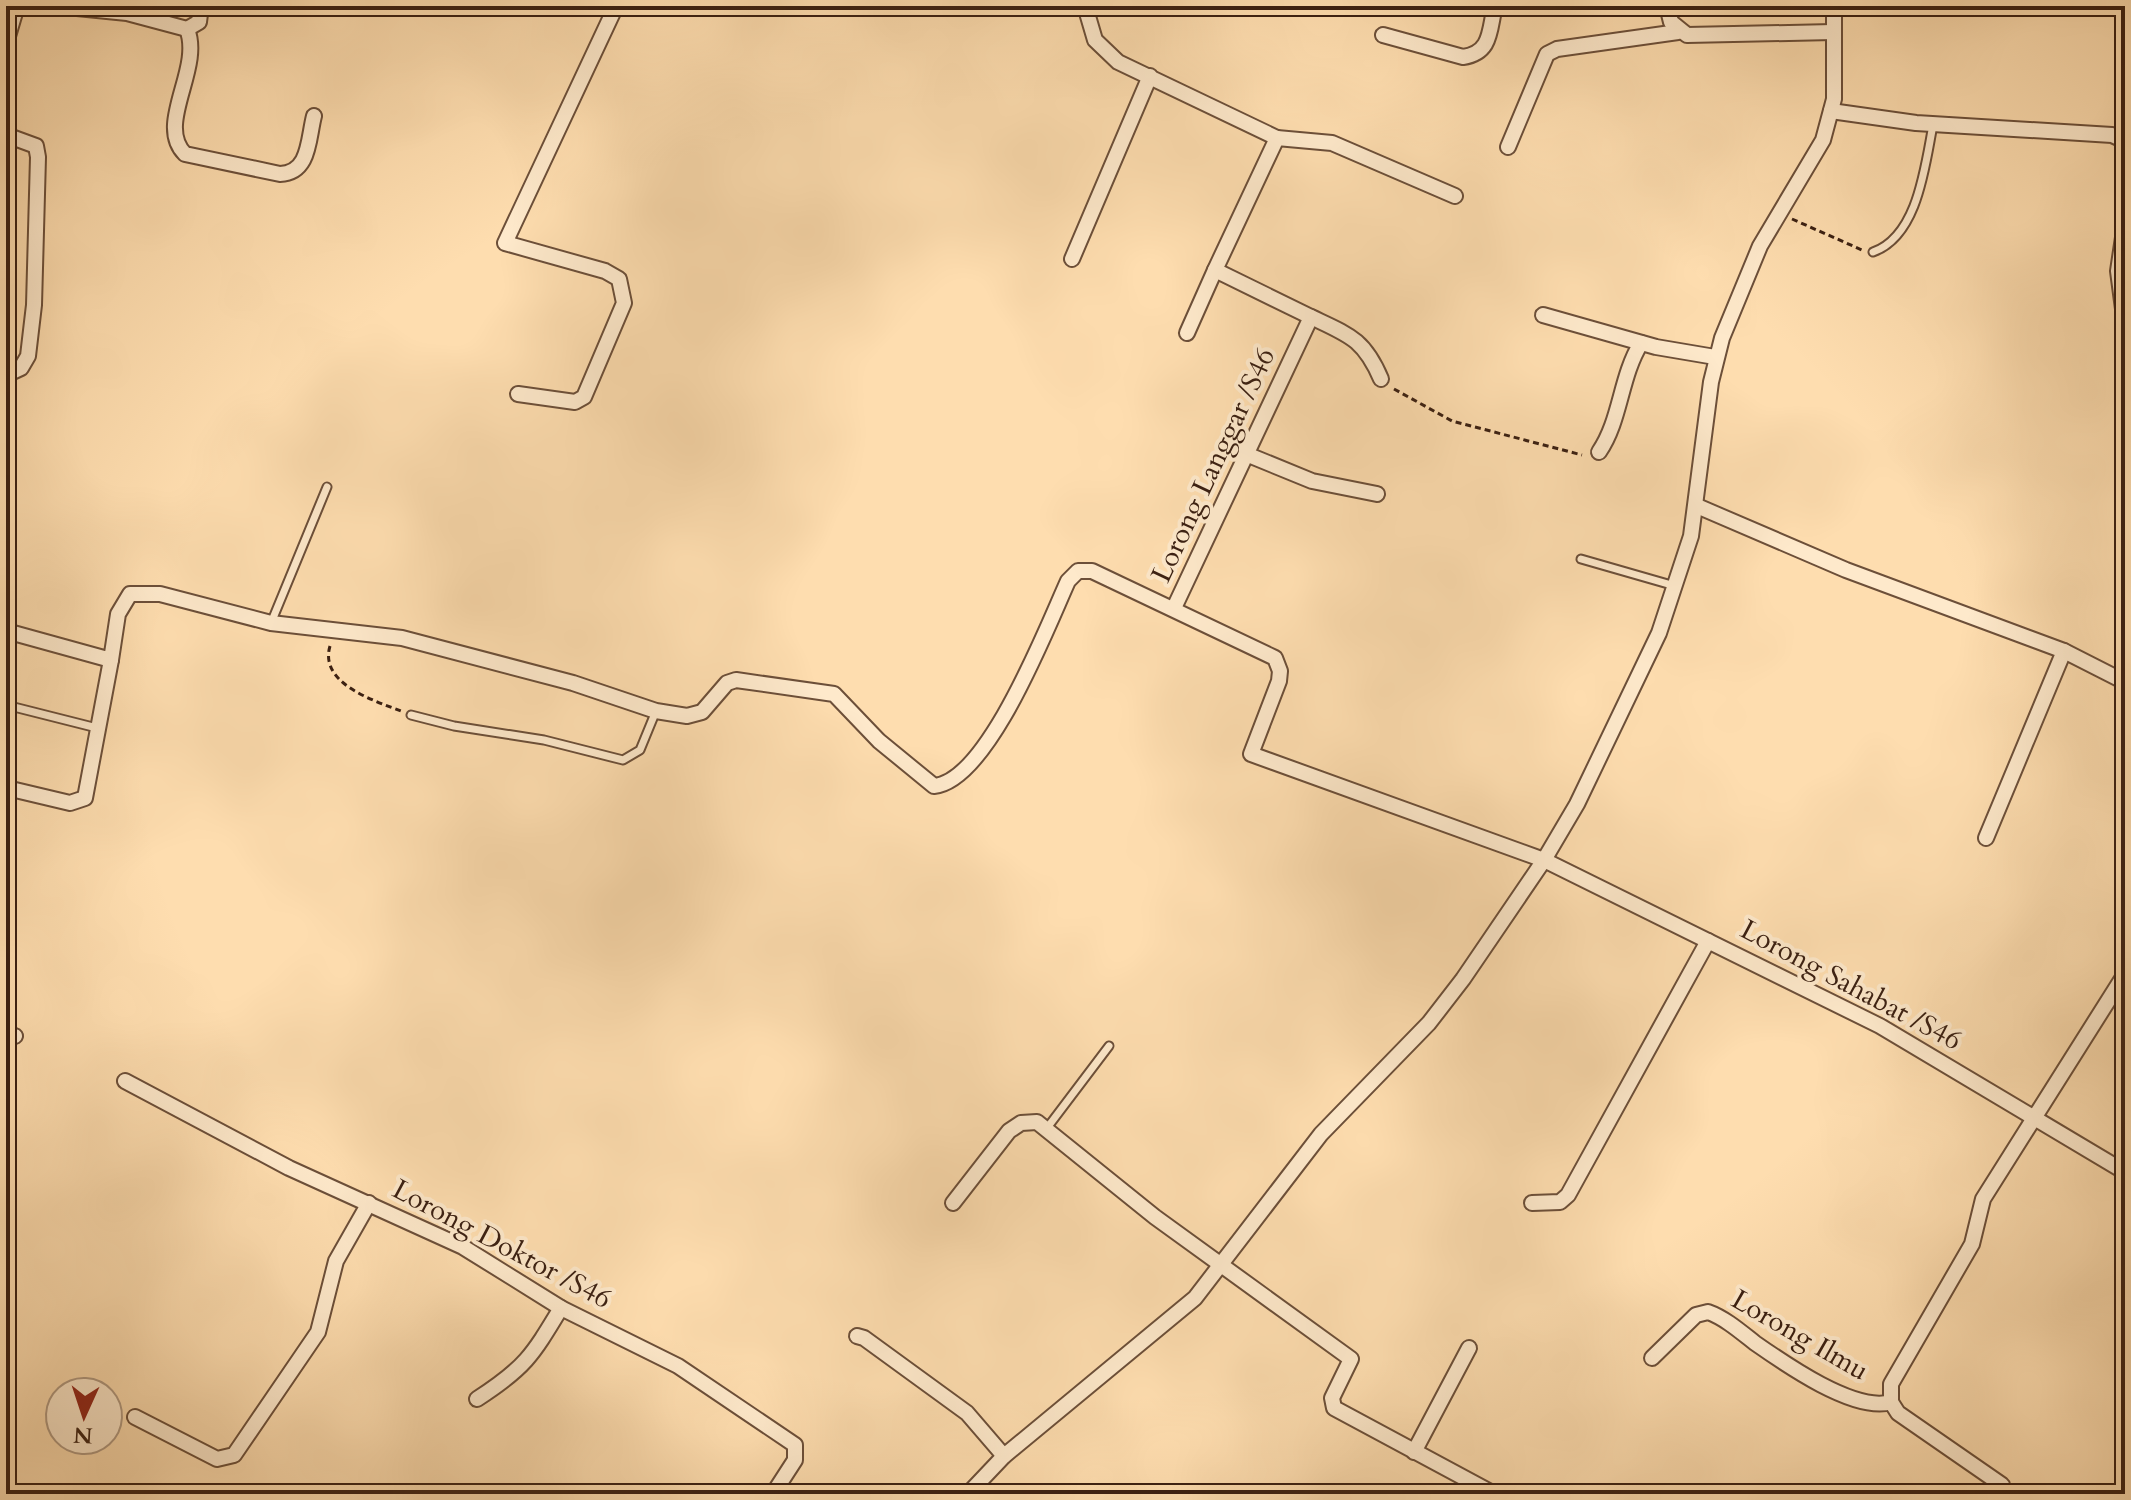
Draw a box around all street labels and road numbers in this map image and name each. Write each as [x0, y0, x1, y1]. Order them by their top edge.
street label: Lorong Langgar /S46 [1142, 342, 1284, 588]
street label: Lorong Sahabat /S46 [1734, 911, 1968, 1059]
street label: Lorong Doktor /S46 [386, 1170, 618, 1318]
street label: Lorong Ilmu [1725, 1280, 1875, 1390]

